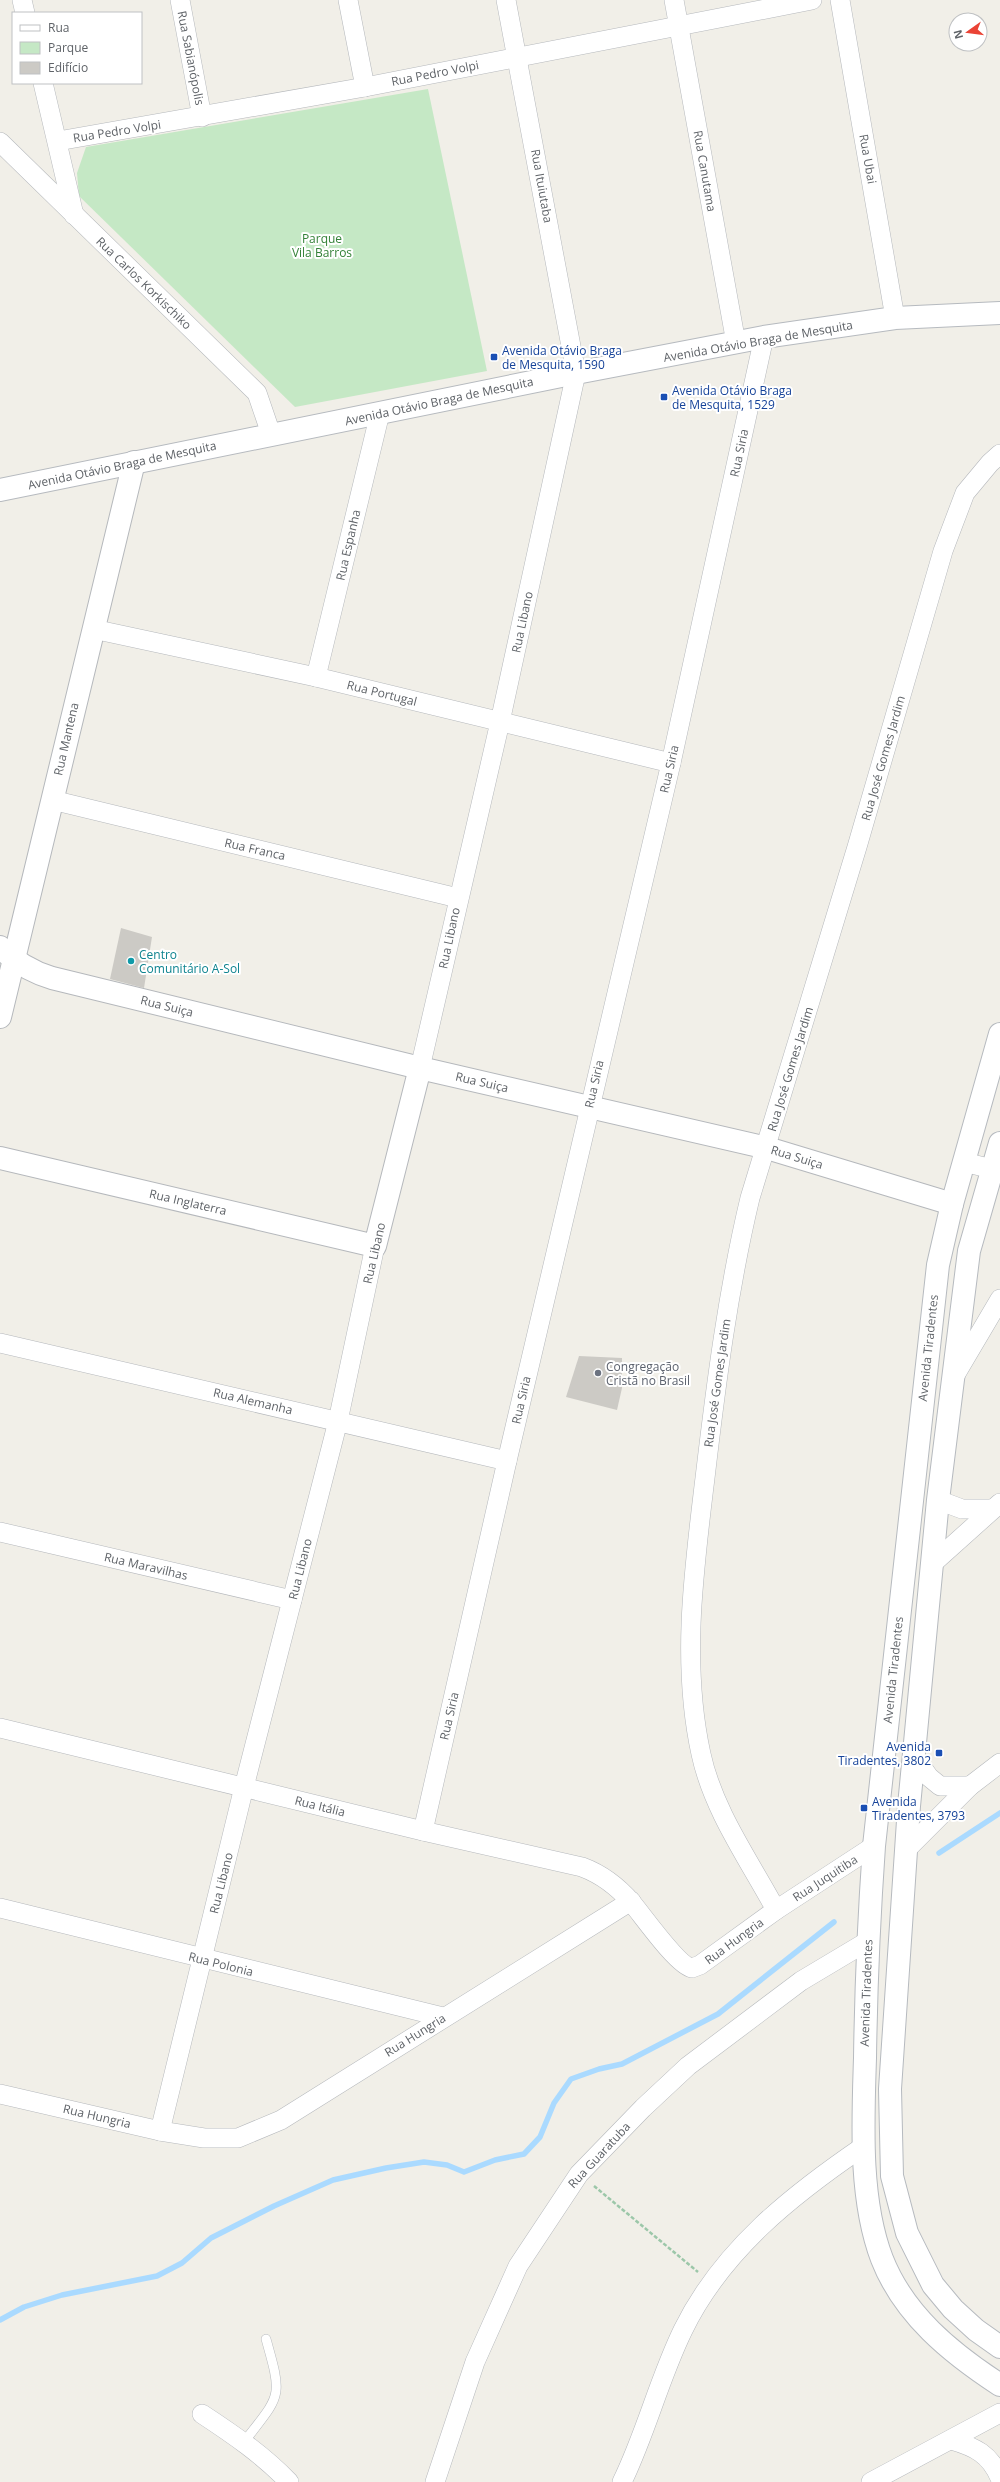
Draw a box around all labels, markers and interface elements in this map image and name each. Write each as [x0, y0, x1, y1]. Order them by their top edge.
street label: Rua Sabianópolis [174, 9, 209, 107]
legend [12, 12, 142, 84]
north arrow [948, 12, 988, 52]
text: Rua [48, 19, 69, 36]
text: N [949, 28, 966, 41]
text: Parque [48, 39, 88, 56]
street label: Rua Pedro Volpi [390, 56, 480, 90]
text: Edifício [48, 59, 88, 76]
street label: Rua Pedro Volpi [72, 116, 162, 146]
street label: Rua Canutama [689, 129, 721, 213]
street label: Rua Ubai [855, 133, 881, 185]
street label: Rua Ituiutaba [527, 148, 557, 224]
park label: Parque Vila Barros [292, 230, 352, 261]
street label: Rua Carlos Korkischiko [92, 233, 196, 333]
street label: Avenida Otávio Braga de Mesquita [662, 316, 854, 366]
place label: Avenida Otávio Braga de Mesquita, 1590 [502, 342, 622, 373]
marker: Avenida Otávio Braga de Mesquita, 1590 [489, 352, 499, 362]
street label: Avenida Otávio Braga de Mesquita [343, 373, 535, 429]
place label: Avenida Otávio Braga de Mesquita, 1529 [672, 382, 792, 413]
marker: Avenida Otávio Braga de Mesquita, 1529 [659, 392, 669, 402]
street label: Rua Siria [726, 427, 752, 479]
street label: Avenida Otávio Braga de Mesquita [26, 437, 218, 493]
street label: Rua Espanha [332, 508, 364, 582]
street label: Rua Libano [507, 590, 537, 654]
street label: Rua Portugal [345, 676, 419, 710]
street label: Rua José Gomes Jardim [857, 693, 909, 823]
street label: Rua Mantena [49, 701, 83, 777]
street label: Rua Siria [655, 743, 683, 795]
street label: Rua Franca [223, 834, 287, 864]
street label: Rua Libano [434, 906, 464, 970]
place label: Centro Comunitário A-Sol [139, 946, 240, 977]
marker: Centro Comunitário A-Sol [126, 956, 136, 966]
street label: Rua Suiça [139, 991, 195, 1021]
street label: Rua José Gomes Jardim [763, 1005, 817, 1133]
street label: Rua Siria [580, 1058, 608, 1110]
street label: Rua Suiça [454, 1068, 510, 1096]
street label: Rua Suiça [769, 1141, 825, 1173]
street label: Rua Inglaterra [148, 1185, 228, 1219]
street label: Rua Libano [359, 1221, 389, 1285]
street label: Avenida Tiradentes [914, 1294, 942, 1402]
street label: Rua José Gomes Jardim [700, 1318, 734, 1448]
place label: Congregação Cristã no Brasil [606, 1358, 690, 1389]
marker: Congregação Cristã no Brasil [593, 1368, 603, 1378]
street label: Rua Siria [507, 1374, 535, 1426]
street label: Rua Alemanha [212, 1384, 294, 1418]
street label: Rua Libano [284, 1537, 316, 1601]
street label: Rua Maravilhas [102, 1548, 190, 1584]
street label: Avenida Tiradentes [879, 1616, 907, 1724]
street label: Rua Siria [435, 1690, 463, 1742]
place label: Avenida Tiradentes, 3802 [838, 1738, 931, 1769]
marker: Avenida Tiradentes, 3802 [934, 1748, 944, 1758]
street label: Rua Itália [293, 1792, 347, 1820]
place label: Avenida Tiradentes, 3793 [872, 1793, 965, 1824]
marker: Avenida Tiradentes, 3793 [859, 1803, 869, 1813]
street label: Rua Libano [205, 1851, 237, 1915]
street label: Rua Juquitiba [789, 1851, 861, 1905]
street label: Rua Hungria [701, 1914, 767, 1968]
street label: Avenida Tiradentes [856, 1939, 876, 2047]
street label: Rua Polonia [187, 1948, 255, 1980]
street label: Rua Hungria [381, 2009, 449, 2061]
street label: Rua Hungria [61, 2100, 133, 2132]
street label: Rua Guaratuba [564, 2118, 634, 2192]

